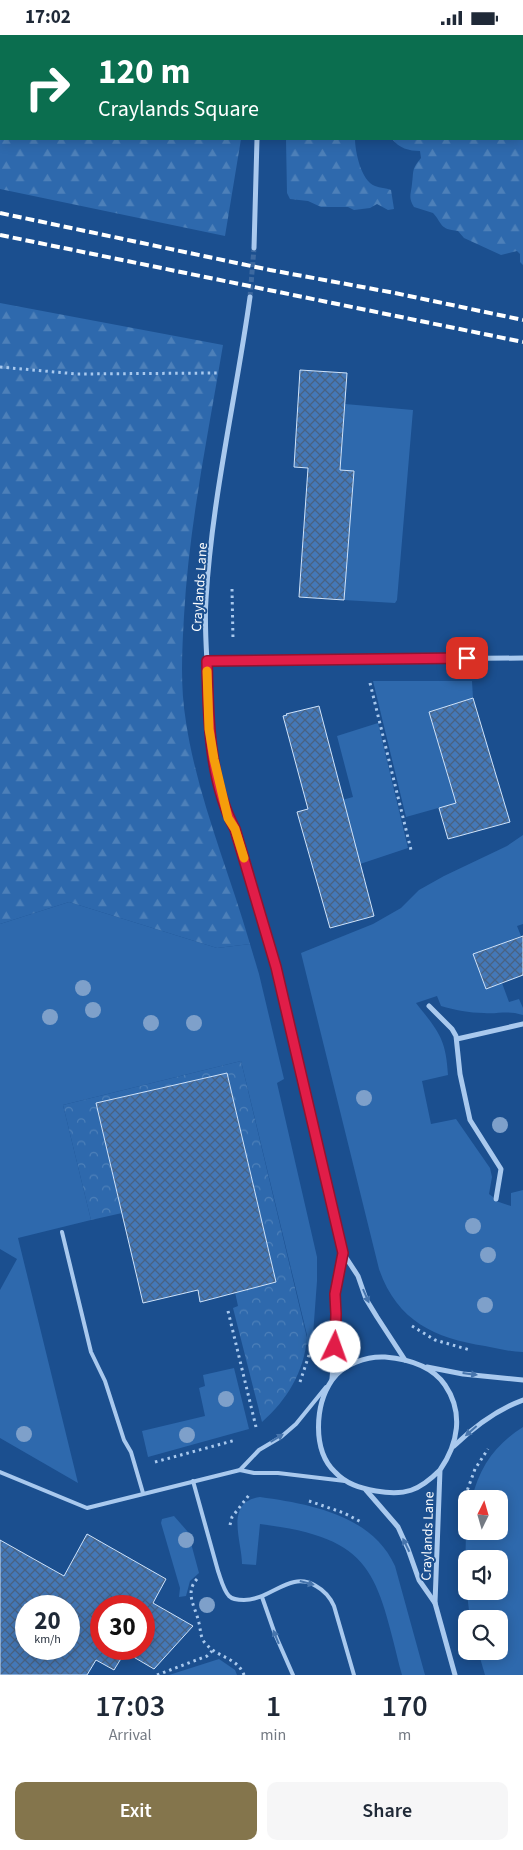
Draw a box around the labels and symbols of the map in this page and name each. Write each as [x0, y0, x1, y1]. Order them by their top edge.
street label: Craylands Lane [187, 542, 213, 632]
pin [446, 637, 488, 679]
one-way arrow [362, 1289, 370, 1303]
position arrow [308, 1320, 360, 1372]
one-way arrow [462, 1371, 478, 1379]
one-way arrow [464, 1425, 477, 1436]
one-way arrow [270, 1434, 284, 1443]
north arrow [458, 1490, 508, 1540]
street label: Craylands Lane [416, 1491, 440, 1581]
one-way arrow [402, 1537, 410, 1552]
one-way arrow [299, 1579, 314, 1587]
speed limit sign: 30 [90, 1595, 155, 1660]
one-way arrow [272, 1630, 280, 1644]

